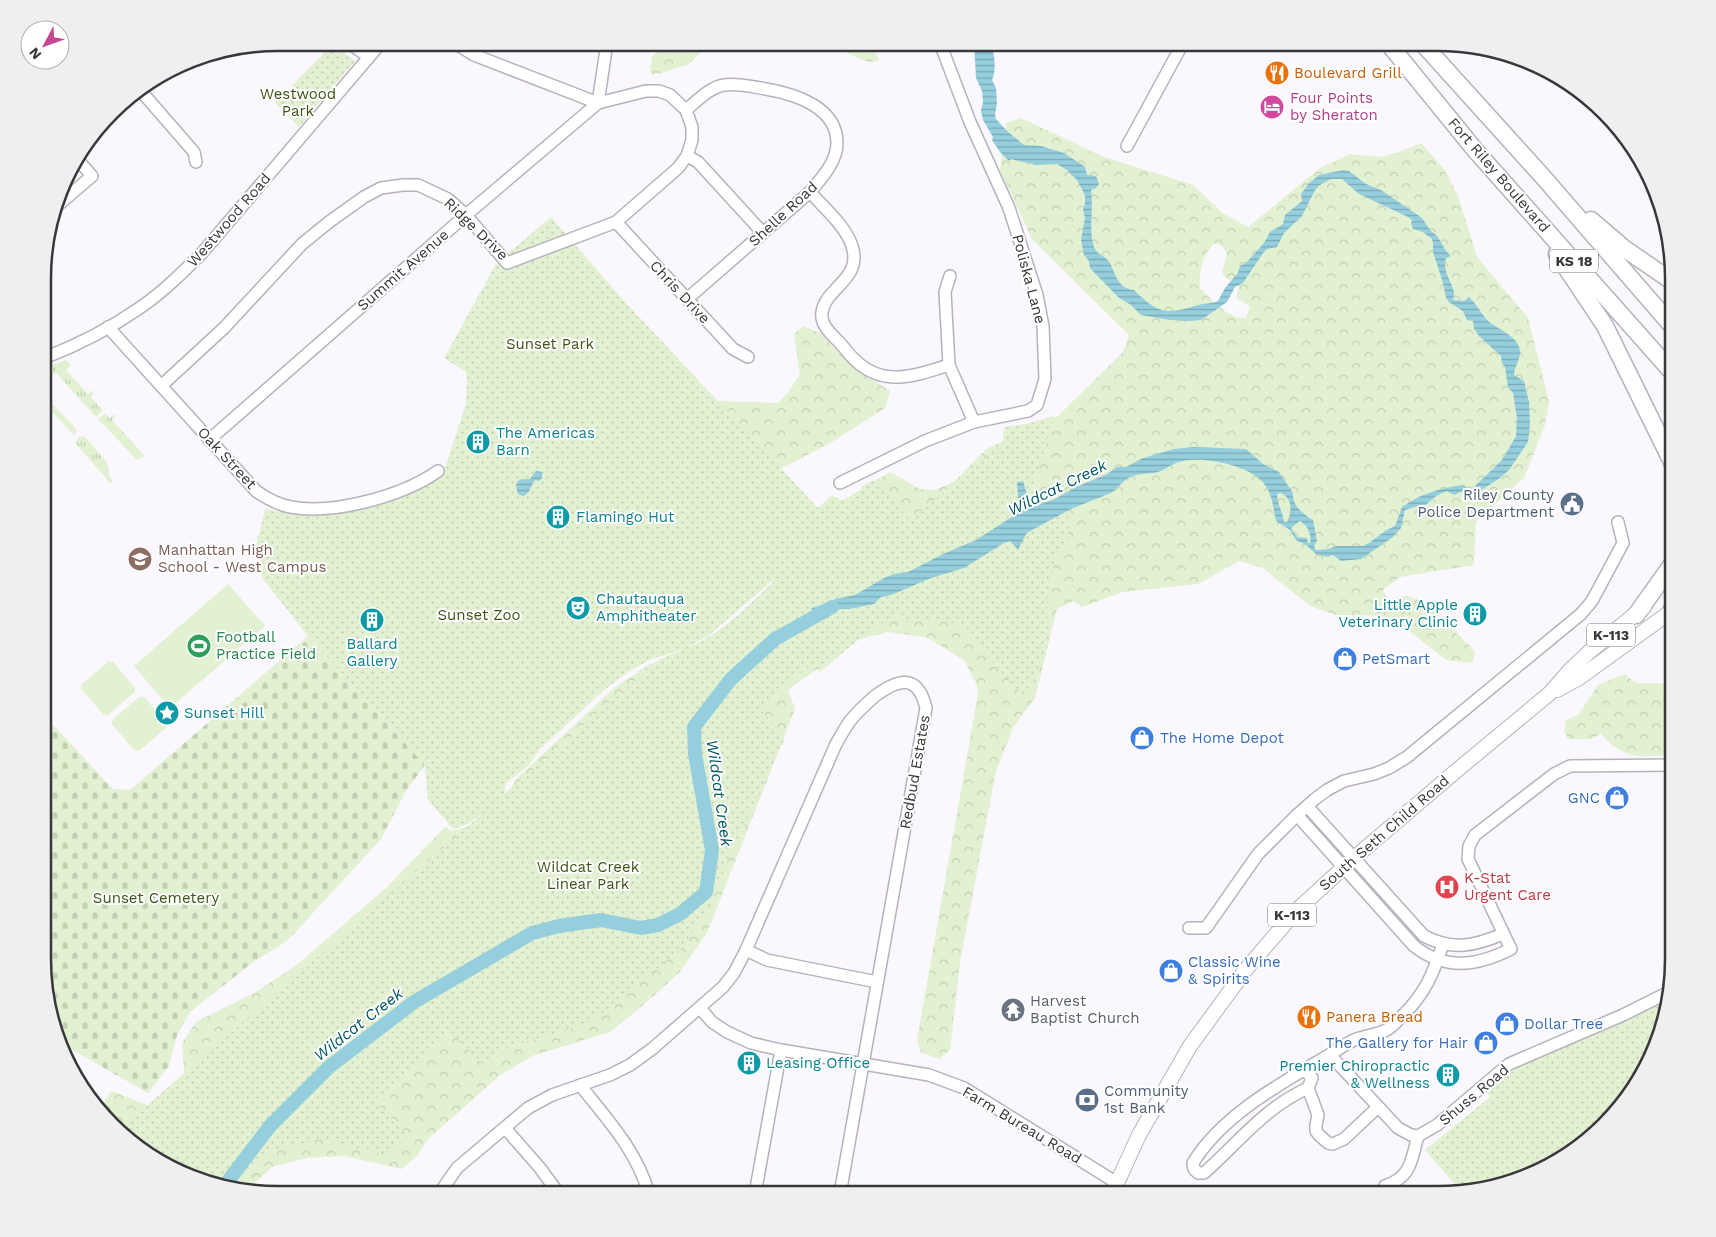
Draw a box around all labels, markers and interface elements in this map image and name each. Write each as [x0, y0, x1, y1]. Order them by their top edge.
north arrow [20, 20, 70, 70]
text: N [26, 44, 45, 63]
restaurant icon: Boulevard Grill [1264, 60, 1290, 86]
place label: Boulevard Grill [1294, 64, 1402, 82]
park label: Westwood Park [260, 85, 336, 120]
place label: Four Points by Sheraton [1290, 89, 1378, 124]
hotel icon: Four Points by Sheraton [1259, 94, 1285, 120]
street label: Fort Riley Boulevard [1444, 114, 1554, 236]
street label: Westwood Road [183, 169, 275, 271]
street label: Shelle Road [745, 178, 821, 250]
street label: Ridge Drive [440, 194, 512, 264]
street label: Summit Avenue [354, 225, 452, 315]
street label: Poliska Lane [1008, 232, 1050, 326]
road number: KS 18 [1550, 250, 1598, 272]
street label: Chris Drive [646, 257, 714, 327]
park label: Sunset Park [506, 335, 595, 353]
street label: Oak Street [194, 423, 261, 493]
place label: The Americas Barn [496, 424, 595, 459]
building icon: The Americas Barn [465, 429, 491, 455]
water label: Wildcat Creek [1005, 455, 1111, 520]
place label: Riley County Police Department [1417, 486, 1555, 521]
public building icon: Riley County Police Department [1559, 491, 1585, 517]
building icon: Flamingo Hut [545, 504, 571, 530]
place label: Flamingo Hut [576, 508, 675, 526]
place label: Manhattan High School - West Campus [158, 541, 326, 576]
school or university icon: Manhattan High School - West Campus [127, 546, 153, 572]
place label: Chautauqua Amphitheater [596, 590, 696, 625]
theatre icon: Chautauqua Amphitheater [565, 595, 591, 621]
place label: Little Apple Veterinary Clinic [1339, 596, 1458, 631]
building icon: Little Apple Veterinary Clinic [1462, 601, 1488, 627]
park label: Sunset Zoo [438, 606, 520, 624]
building icon: Ballard Gallery [359, 607, 385, 633]
road number: K-113 [1587, 624, 1635, 646]
place label: Football Practice Field [216, 628, 316, 663]
sports icon: Football Practice Field [186, 633, 212, 659]
place label: Ballard Gallery [346, 635, 398, 670]
shop icon: PetSmart [1332, 646, 1358, 672]
place label: PetSmart [1362, 650, 1431, 668]
place icon: Sunset Hill [154, 700, 180, 726]
place label: Sunset Hill [184, 704, 264, 722]
street label: Redbud Estates [896, 713, 934, 831]
shop icon: The Home Depot [1129, 725, 1155, 751]
place label: The Home Depot [1160, 729, 1285, 747]
water label: Wildcat Creek [703, 738, 737, 849]
street label: South Seth Child Road [1315, 772, 1453, 894]
shop icon: GNC [1604, 785, 1630, 811]
place label: GNC [1568, 789, 1600, 807]
park label: Wildcat Creek Linear Park [537, 858, 640, 893]
place label: K-Stat Urgent Care [1464, 869, 1551, 904]
hospital icon: K-Stat Urgent Care [1434, 874, 1460, 900]
park label: Sunset Cemetery [93, 889, 219, 907]
road number: K-113 [1268, 904, 1316, 926]
place label: Classic Wine & Spirits [1188, 953, 1281, 988]
shop icon: Classic Wine & Spirits [1158, 958, 1184, 984]
water label: Wildcat Creek [310, 983, 408, 1065]
place label: Harvest Baptist Church [1030, 992, 1140, 1027]
temple icon: Harvest Baptist Church [1000, 997, 1026, 1023]
restaurant icon: Panera Bread [1296, 1004, 1322, 1030]
place label: Panera Bread [1326, 1008, 1423, 1026]
shop icon: Dollar Tree [1494, 1011, 1520, 1037]
place label: Dollar Tree [1524, 1015, 1603, 1033]
shop icon: The Gallery for Hair [1473, 1030, 1499, 1056]
place label: The Gallery for Hair [1326, 1034, 1468, 1052]
building icon: Leasing Office [736, 1050, 762, 1076]
place label: Leasing Office [766, 1054, 870, 1072]
place label: Premier Chiropractic & Wellness [1279, 1057, 1430, 1092]
street label: Shuss Road [1435, 1061, 1513, 1129]
building icon: Premier Chiropractic & Wellness [1435, 1062, 1461, 1088]
street label: Farm Bureau Road [959, 1082, 1085, 1168]
place label: Community 1st Bank [1104, 1082, 1189, 1117]
bank icon: Community 1st Bank [1074, 1087, 1100, 1113]

